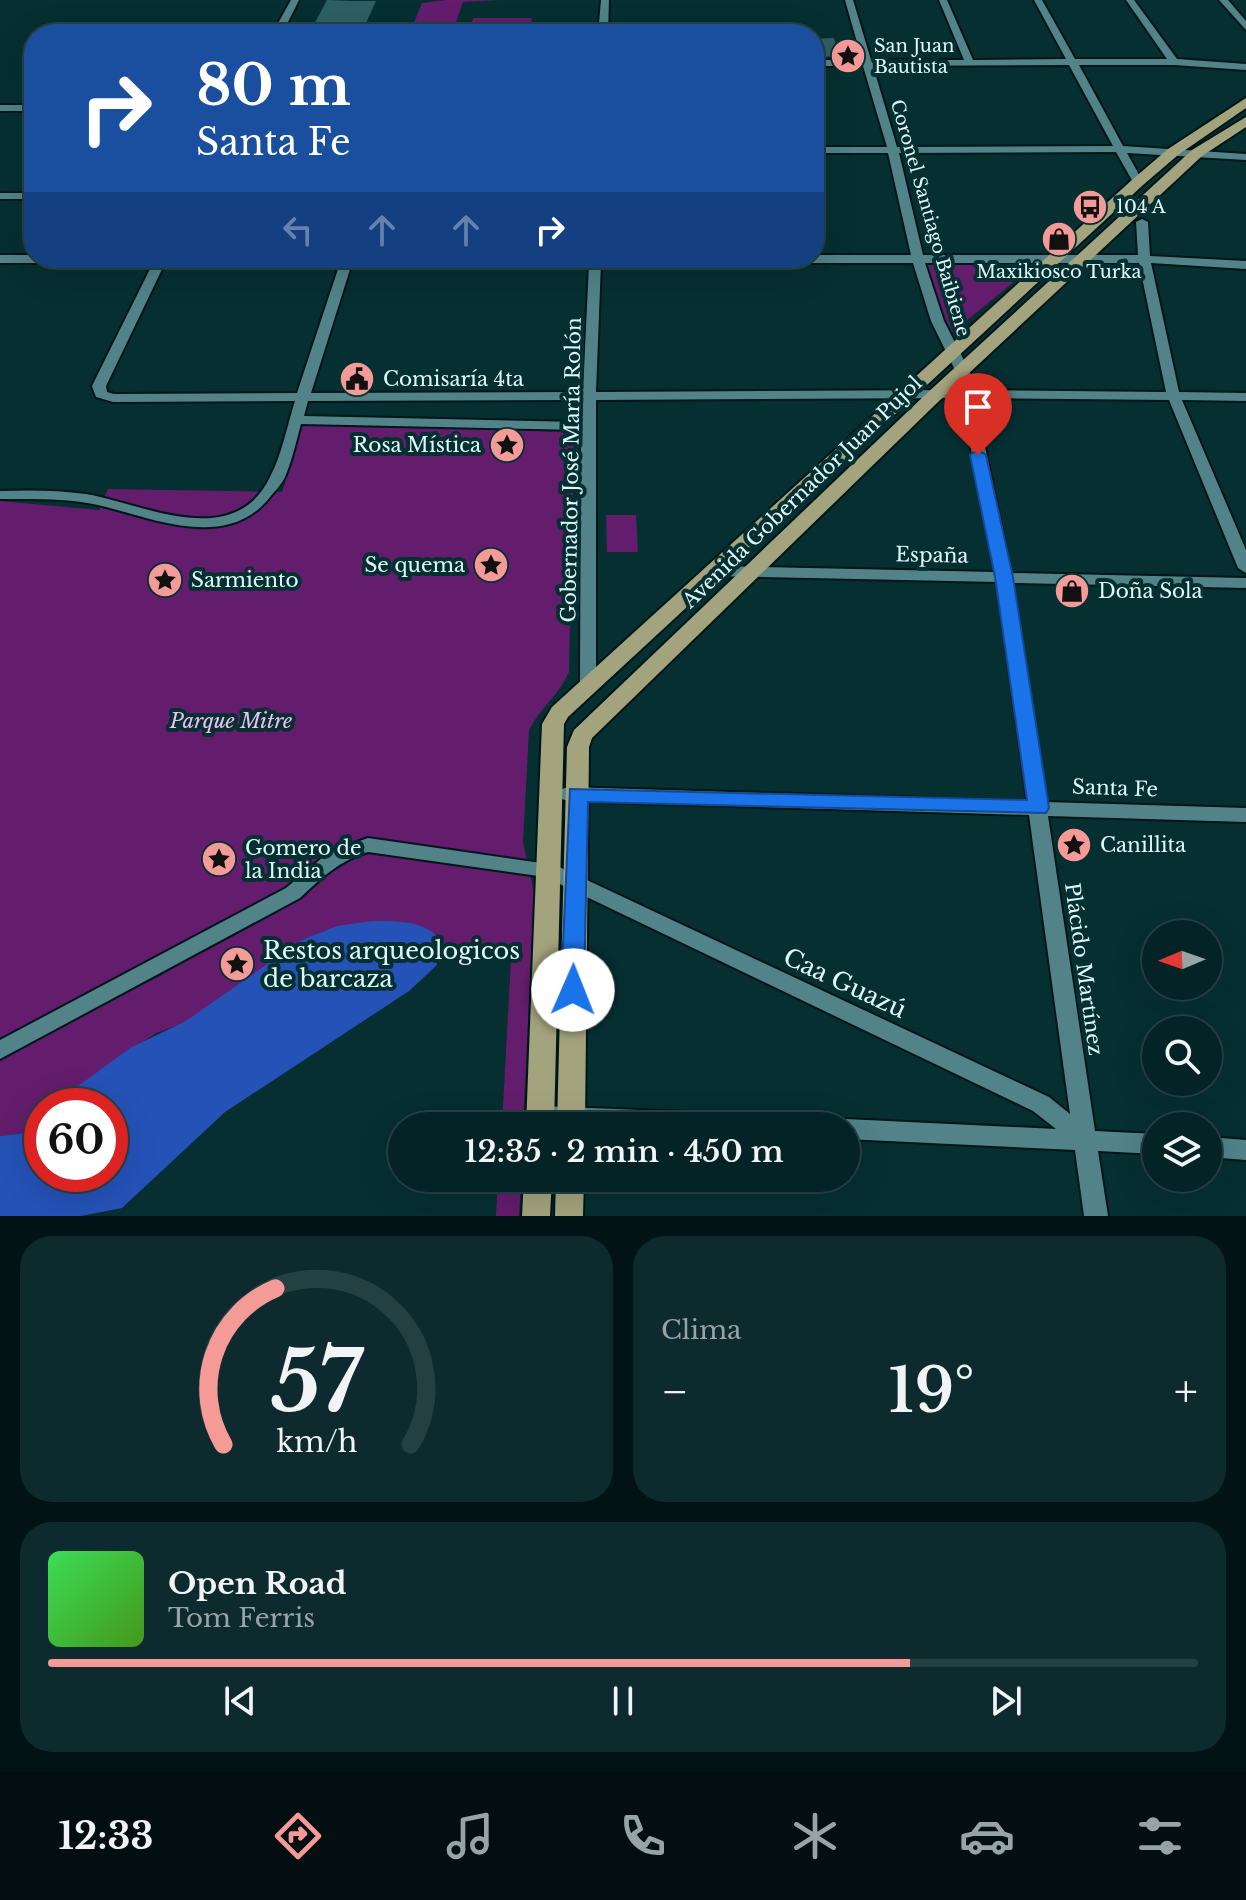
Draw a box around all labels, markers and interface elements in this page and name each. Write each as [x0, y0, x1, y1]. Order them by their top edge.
place label: San Juan Bautista [874, 35, 954, 78]
place icon: San Juan Bautista [829, 37, 867, 75]
text: 80 m [196, 51, 351, 120]
icon: right [64, 56, 168, 160]
street label: Coronel Santiago Baibiene [886, 97, 974, 339]
text: Santa Fe [196, 120, 351, 165]
bus stop icon: 104 A [1071, 188, 1109, 226]
place label: 104 A [1116, 196, 1167, 218]
icon: left [276, 208, 320, 252]
icon: ahead [360, 208, 404, 252]
icon: ahead [444, 208, 488, 252]
icon: right [528, 208, 572, 252]
shop icon: Maxikiosco Turka [1040, 220, 1078, 258]
place label: Maxikiosco Turka [976, 261, 1142, 283]
street label: Gobernador José María Rolón [556, 317, 586, 623]
public building icon: Comisaría 4ta [338, 360, 376, 398]
place label: Comisaría 4ta [383, 367, 525, 391]
street label: Avenida Gobernador Juan Pujol [677, 371, 927, 614]
pin [944, 373, 1012, 455]
icon: arrive [956, 385, 1000, 429]
place icon: Rosa Mística [488, 426, 526, 464]
place label: Rosa Mística [353, 433, 482, 457]
street label: España [895, 542, 970, 568]
place icon: Se quema [472, 546, 510, 584]
place label: Se quema [364, 553, 466, 577]
place icon: Sarmiento [146, 561, 184, 599]
place label: Sarmiento [191, 568, 299, 592]
shop icon: Doña Sola [1053, 572, 1091, 610]
place label: Doña Sola [1098, 579, 1204, 603]
park label: Parque Mitre [169, 709, 292, 733]
street label: Santa Fe [1072, 775, 1158, 801]
place icon: Canillita [1055, 826, 1093, 864]
place label: Canillita [1100, 833, 1187, 857]
place label: Gomero de la India [245, 836, 362, 883]
place icon: Gomero de la India [200, 840, 238, 878]
street label: Plácido Martínez [1060, 881, 1108, 1057]
north arrow [1142, 920, 1222, 1000]
map controls [1142, 920, 1222, 1192]
place label: Restos arqueologicos de barcaza [263, 936, 520, 993]
street label: Caa Guazú [779, 942, 911, 1024]
place icon: Restos arqueologicos de barcaza [218, 945, 256, 983]
position arrow [531, 948, 615, 1032]
button: search [1142, 1016, 1222, 1096]
speed limit sign: 60 [24, 1088, 128, 1192]
button: layers [1142, 1112, 1222, 1192]
text: 12:35 · 2 min · 450 m [464, 1133, 784, 1170]
text: Clima [661, 1314, 741, 1346]
text: 57 [270, 1330, 364, 1433]
text: 19° [888, 1354, 975, 1428]
text: − [661, 1364, 689, 1419]
text: + [1174, 1364, 1198, 1419]
text: km/h [276, 1424, 357, 1460]
text: Open Road [168, 1565, 347, 1602]
text: Tom Ferris [168, 1602, 315, 1634]
icon: previous [218, 1679, 262, 1723]
icon: pause [601, 1679, 645, 1723]
icon: next [984, 1679, 1028, 1723]
icon: directions [270, 1808, 326, 1864]
icon: music [442, 1808, 498, 1864]
icon: phone [615, 1808, 671, 1864]
icon: climate [787, 1808, 843, 1864]
icon: car [959, 1808, 1015, 1864]
icon: filters [1132, 1808, 1188, 1864]
text: 12:33 [58, 1814, 153, 1859]

